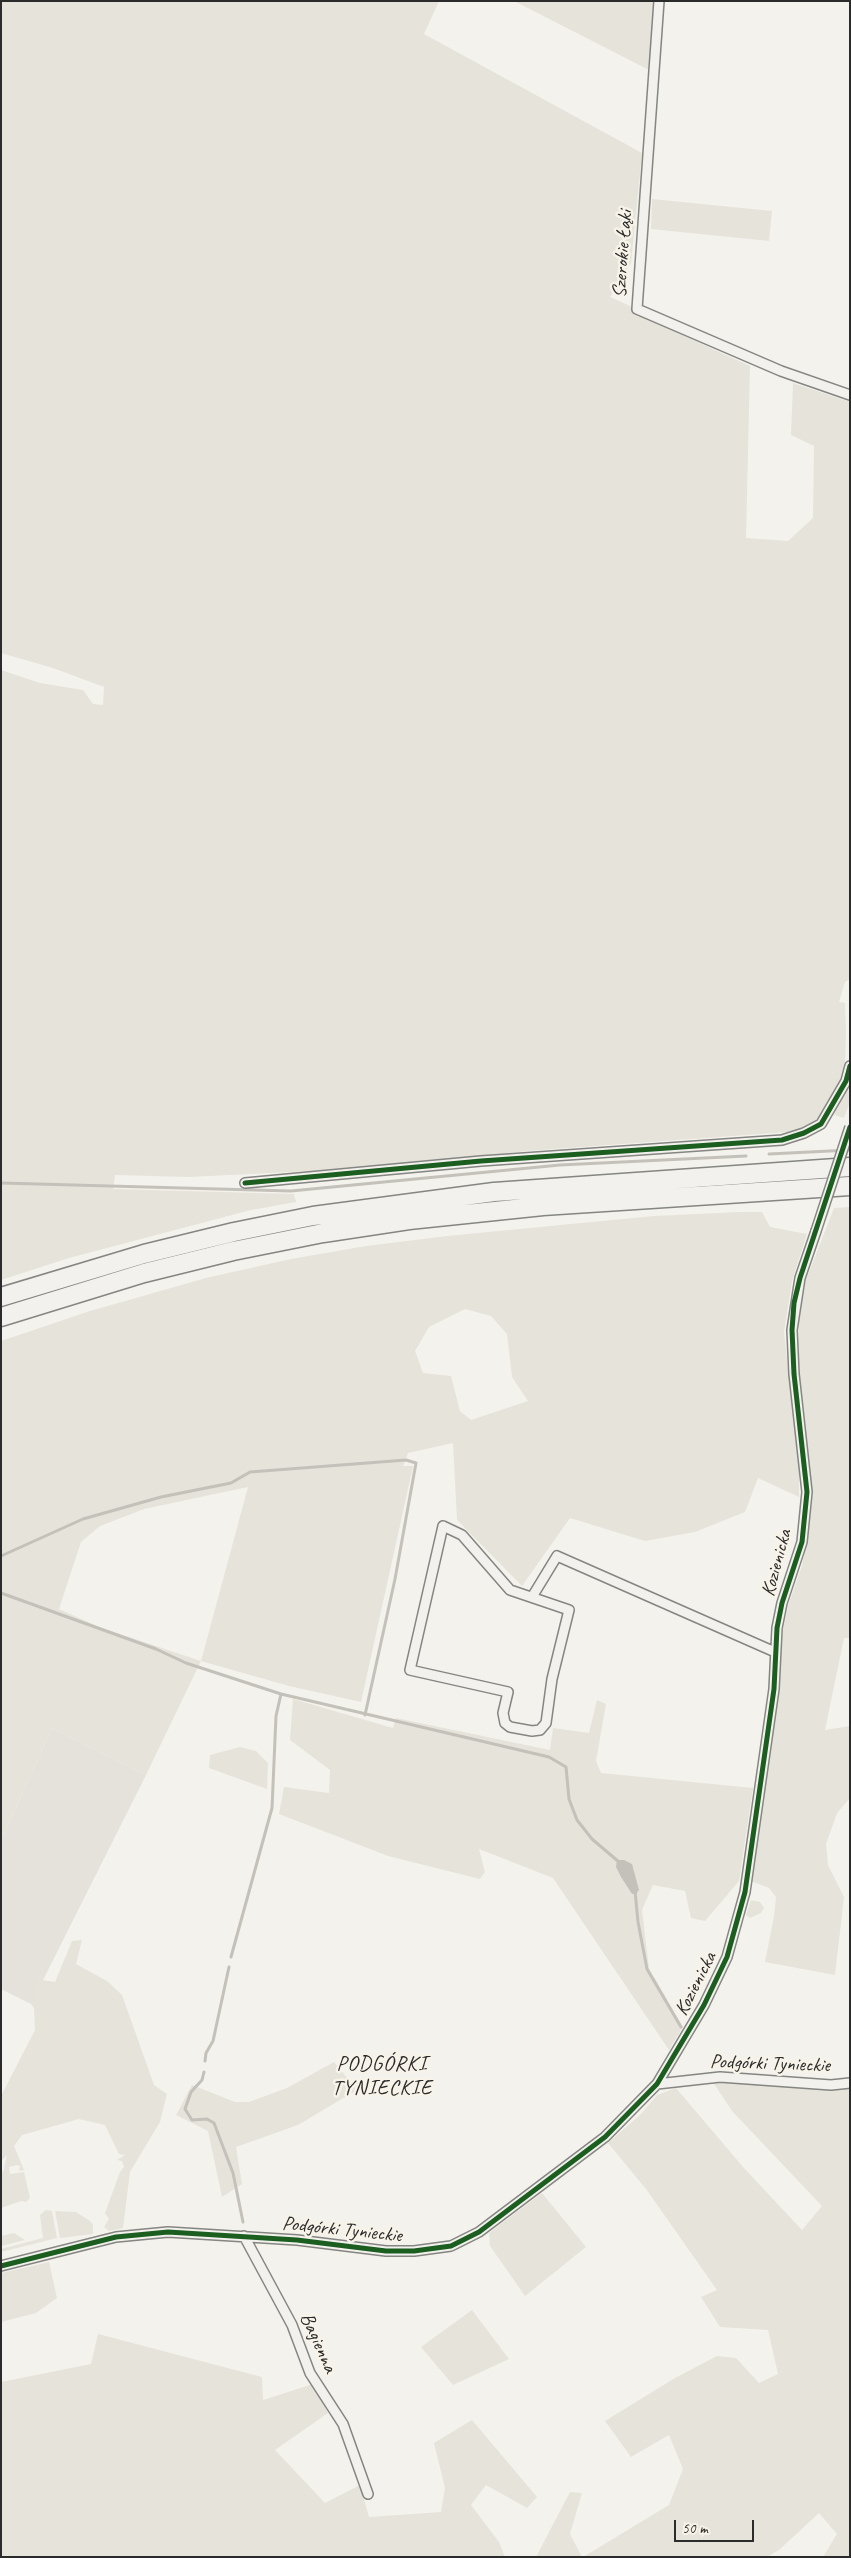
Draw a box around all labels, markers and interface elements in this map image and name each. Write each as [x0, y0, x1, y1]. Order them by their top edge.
street label: Szerokie Łąki [608, 209, 638, 299]
street label: Kozienicka [757, 1527, 797, 1599]
street label: Kozienicka [670, 1948, 722, 2020]
street label: Podgórki Tynieckie [710, 2050, 830, 2078]
district label: PODGÓRKI TYNIECKIE [331, 2051, 433, 2101]
street label: Podgórki Tynieckie [281, 2212, 403, 2248]
street label: Bagienna [294, 2309, 342, 2377]
scale bar [676, 2510, 756, 2542]
text: 50 m [682, 2519, 708, 2538]

